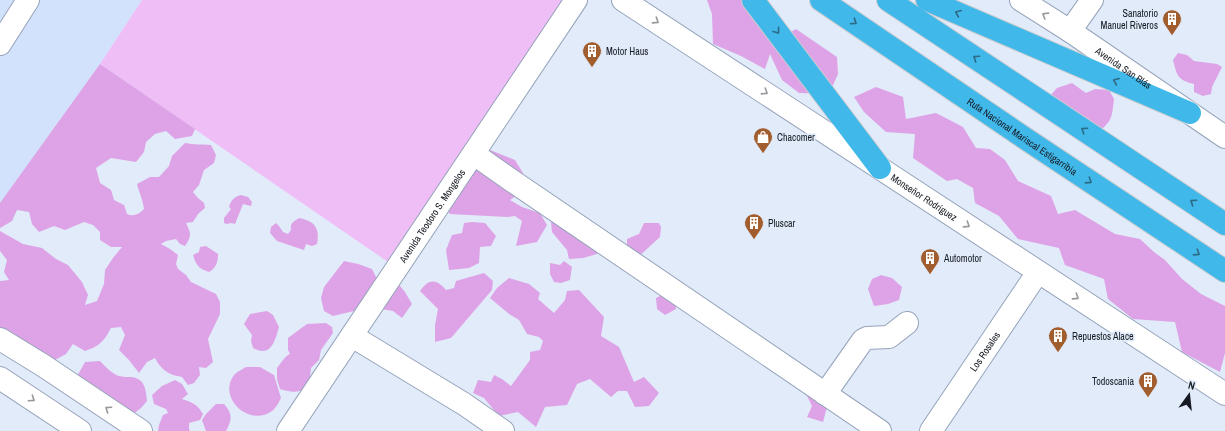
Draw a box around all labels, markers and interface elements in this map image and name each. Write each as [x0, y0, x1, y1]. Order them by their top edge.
place label: Sanatorio Manuel Riveros [1101, 7, 1158, 32]
building icon: Sanatorio Manuel Riveros [1161, 8, 1183, 36]
one-way arrow [955, 10, 962, 18]
one-way arrow [1043, 13, 1050, 20]
one-way arrow [652, 17, 659, 24]
one-way arrow [849, 17, 856, 24]
one-way arrow [772, 27, 779, 34]
building icon: Motor Haus [581, 40, 603, 68]
street label: Avenida San Blás [1092, 43, 1154, 91]
place label: Motor Haus [606, 45, 648, 58]
one-way arrow [973, 56, 980, 63]
one-way arrow [1113, 78, 1120, 86]
one-way arrow [761, 88, 768, 95]
street label: Ruta Nacional Mariscal Estigarribia [965, 95, 1080, 178]
shop icon: Chacomer [752, 126, 774, 154]
one-way arrow [1081, 127, 1088, 135]
place label: Chacomer [777, 131, 815, 144]
street label: Avenida Teodoro S. Mongelos [395, 166, 468, 266]
street label: Monseñor Rodríguez [889, 171, 960, 224]
one-way arrow [1085, 176, 1092, 184]
one-way arrow [1190, 200, 1197, 207]
building icon: Pluscar [743, 212, 765, 240]
place label: Pluscar [768, 217, 796, 230]
one-way arrow [963, 221, 970, 228]
building icon: Automotor [919, 247, 941, 275]
one-way arrow [1193, 248, 1200, 255]
place label: Automotor [943, 252, 982, 265]
one-way arrow [1072, 292, 1079, 299]
building icon: Repuestos Alace [1047, 325, 1069, 353]
street label: Los Rosales [967, 329, 1003, 374]
place label: Repuestos Alace [1072, 330, 1134, 343]
building icon: Todoscania [1137, 370, 1159, 398]
place label: Todoscania [1092, 375, 1134, 388]
north arrow [1169, 375, 1209, 415]
text: N [1187, 378, 1197, 393]
one-way arrow [28, 394, 35, 401]
one-way arrow [106, 407, 113, 414]

